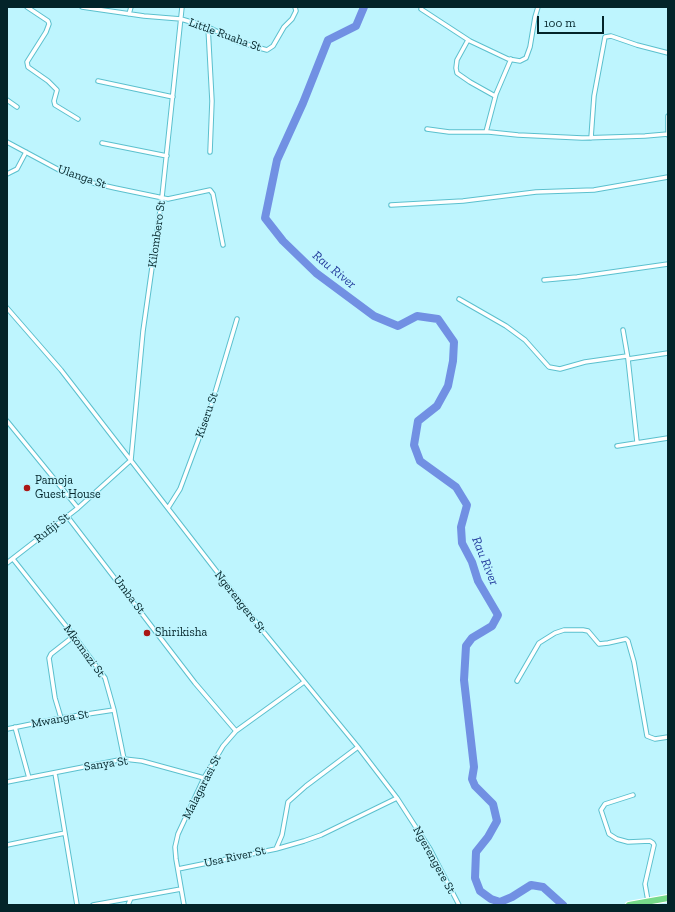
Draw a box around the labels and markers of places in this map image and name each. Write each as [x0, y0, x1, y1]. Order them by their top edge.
place label: Pamoja Guest House [35, 474, 101, 502]
marker: Pamoja Guest House [22, 483, 32, 493]
place label: Shirikisha [155, 626, 207, 640]
marker: Shirikisha [142, 628, 152, 638]

